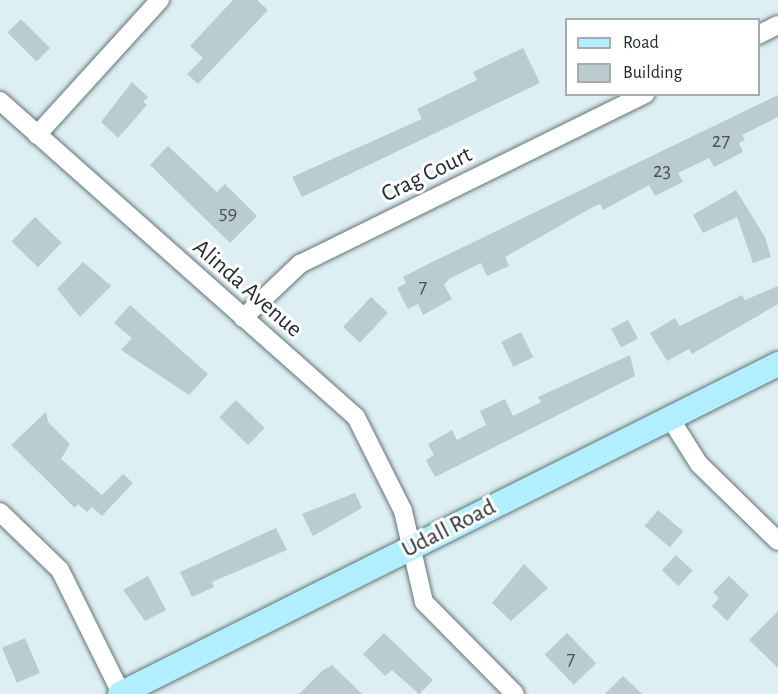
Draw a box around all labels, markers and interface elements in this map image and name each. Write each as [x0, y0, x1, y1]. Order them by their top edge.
legend [565, 18, 760, 96]
text: Road [623, 34, 659, 52]
text: Building [623, 64, 682, 82]
house number: 27 [712, 128, 730, 154]
street label: Crag Court [377, 141, 477, 209]
house number: 23 [653, 158, 671, 184]
house number: 59 [219, 200, 237, 226]
street label: Alinda Avenue [186, 234, 308, 344]
house number: 7 [419, 274, 427, 300]
street label: Udall Road [397, 493, 501, 565]
house number: 7 [567, 646, 575, 672]

